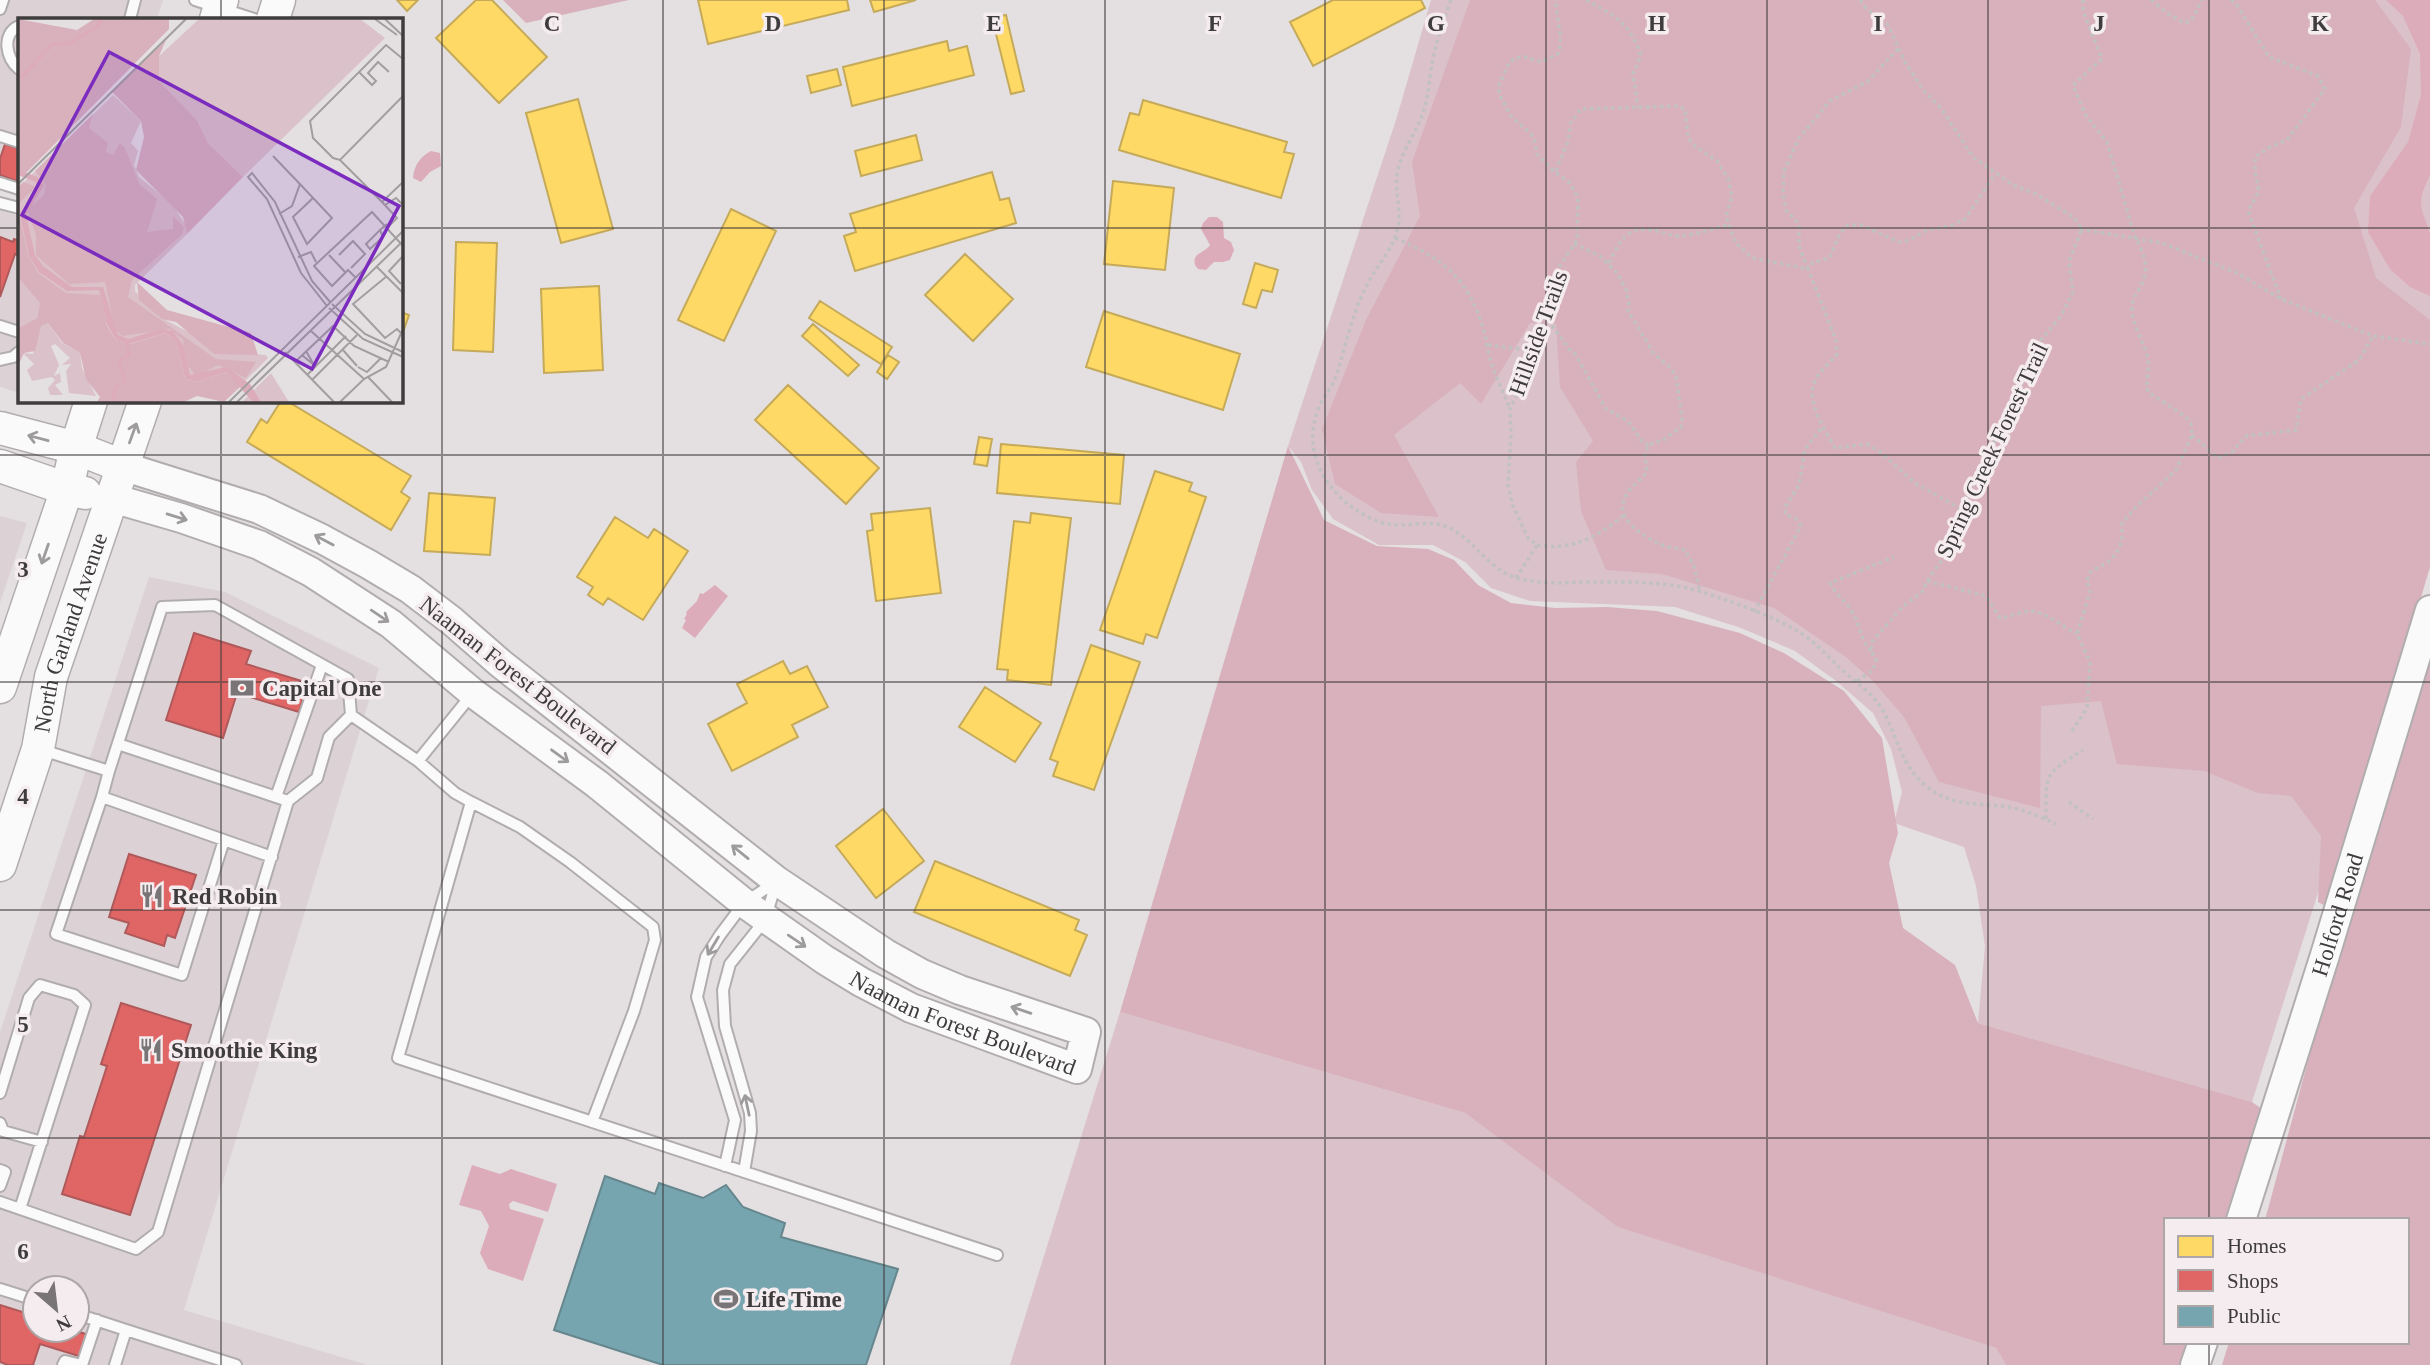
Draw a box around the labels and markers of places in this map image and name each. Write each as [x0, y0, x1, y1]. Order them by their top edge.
bank icon: Capital One [228, 674, 256, 702]
place label: Capital One [262, 676, 381, 701]
restaurant icon: Red Robin [138, 882, 166, 910]
place label: Red Robin [172, 884, 278, 909]
restaurant icon: Smoothie King [137, 1036, 165, 1064]
place label: Smoothie King [171, 1038, 318, 1063]
sports icon: Life Time [712, 1285, 740, 1313]
place label: Life Time [746, 1287, 842, 1312]

